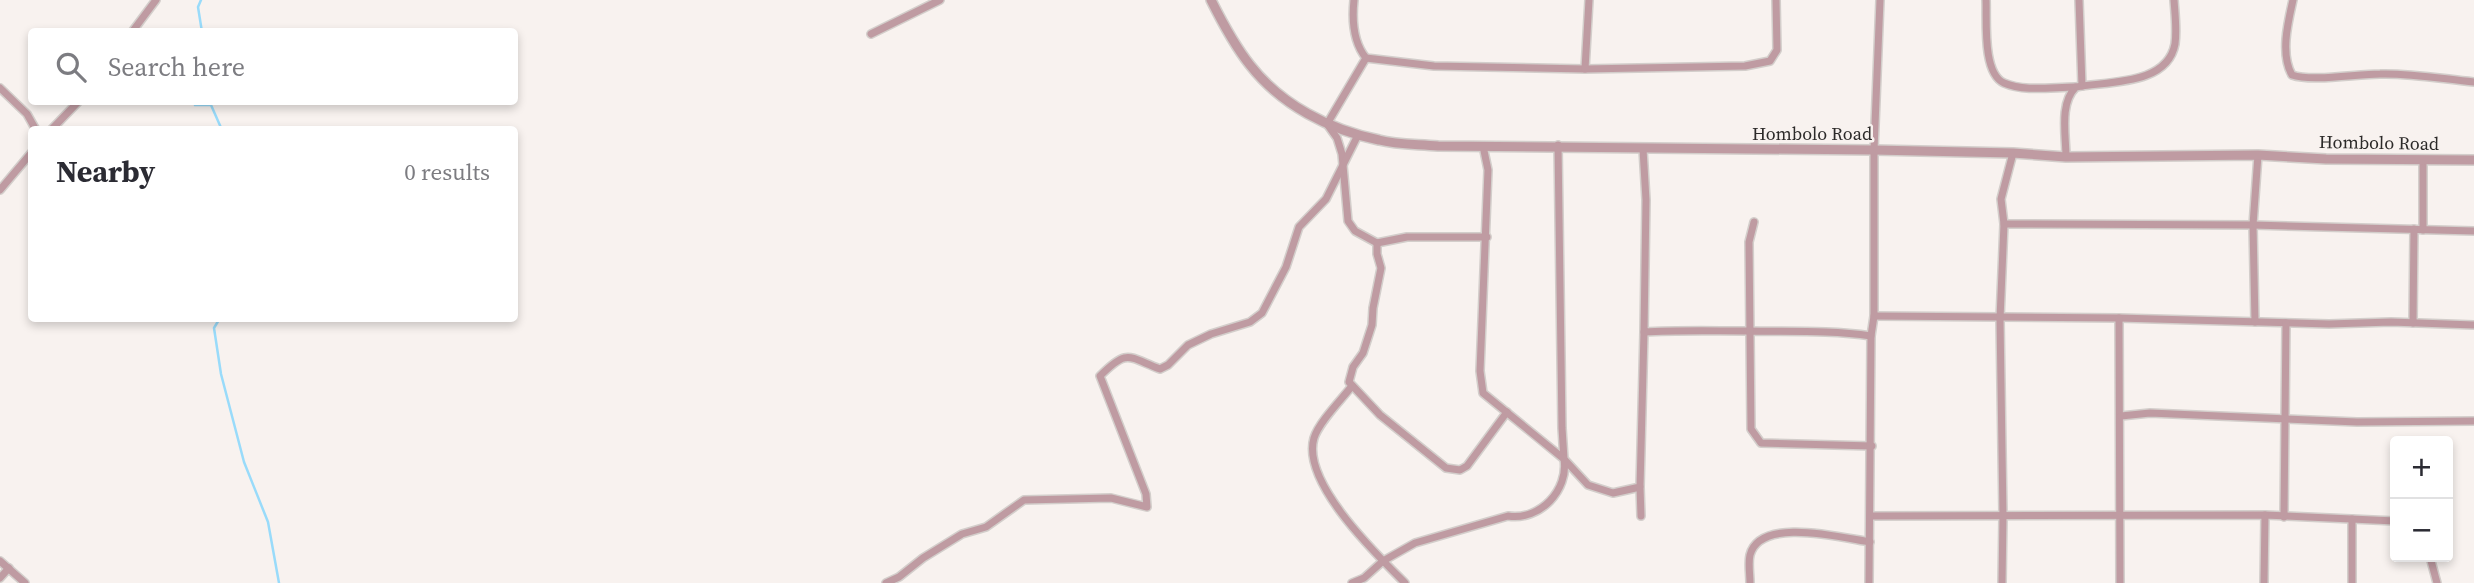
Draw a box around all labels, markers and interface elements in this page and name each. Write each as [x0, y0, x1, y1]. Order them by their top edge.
search box [28, 28, 518, 105]
icon: search [52, 48, 90, 86]
text: Search here [108, 49, 245, 85]
street label: Hombolo Road [1752, 121, 1872, 146]
street label: Hombolo Road [2319, 129, 2439, 156]
text: Nearby [56, 151, 155, 192]
text: 0 results [404, 156, 490, 188]
map controls [2390, 436, 2453, 562]
button: + [2390, 436, 2453, 499]
button: − [2390, 499, 2453, 562]

